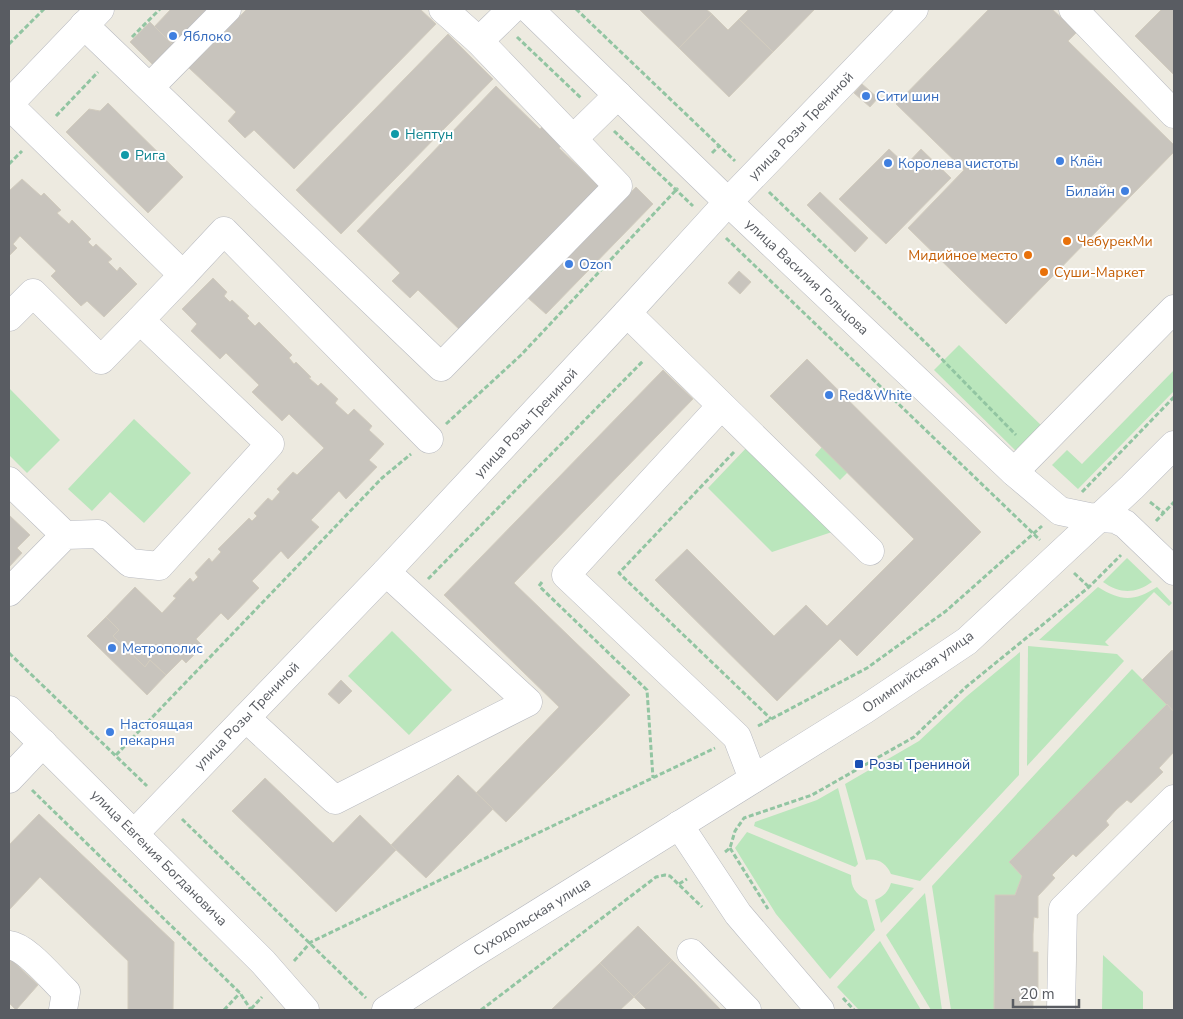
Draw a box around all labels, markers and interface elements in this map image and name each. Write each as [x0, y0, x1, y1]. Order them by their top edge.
place label: Яблоко [183, 27, 231, 46]
marker: Яблоко [167, 30, 179, 42]
street label: улица Розы Трениной [744, 68, 858, 184]
place label: Сити шин [876, 87, 939, 106]
marker: Сити шин [860, 90, 872, 102]
place label: Нептун [405, 125, 453, 144]
marker: Нептун [389, 128, 401, 140]
place label: Рига [135, 146, 166, 165]
marker: Рига [119, 149, 131, 161]
place label: Клён [1070, 152, 1103, 171]
place label: Королева чистоты [898, 154, 1018, 173]
marker: Клён [1054, 155, 1066, 167]
marker: Королева чистоты [882, 157, 894, 169]
place label: Билайн [1066, 182, 1115, 201]
marker: Билайн [1119, 185, 1131, 197]
street label: улица Василия Гольцова [741, 215, 873, 339]
place label: ЧебурекМи [1077, 232, 1153, 251]
marker: ЧебурекМи [1061, 235, 1073, 247]
place label: Мидийное место [908, 246, 1018, 265]
marker: Мидийное место [1022, 249, 1034, 261]
place label: Ozon [579, 255, 612, 274]
marker: Ozon [563, 258, 575, 270]
place label: Суши-Маркет [1054, 263, 1146, 282]
marker: Суши-Маркет [1038, 266, 1050, 278]
street label: улица Розы Трениной [470, 364, 582, 482]
place label: Red&White [839, 386, 912, 405]
marker: Red&White [823, 389, 835, 401]
street label: Олимпийская улица [858, 626, 978, 718]
place label: Метрополис [122, 639, 203, 658]
marker: Метрополис [106, 642, 118, 654]
street label: улица Розы Трениной [190, 658, 304, 774]
place label: Настоящая пекарня [120, 715, 193, 750]
marker: Настоящая пекарня [104, 726, 116, 738]
place label: Розы Трениной [869, 755, 970, 774]
marker: Розы Трениной [853, 758, 865, 770]
street label: улица Евгения Богдановича [87, 786, 231, 930]
street label: Суходольская улица [470, 873, 594, 961]
scale bar [1013, 976, 1079, 1008]
text: 20 m [1020, 984, 1055, 1004]

